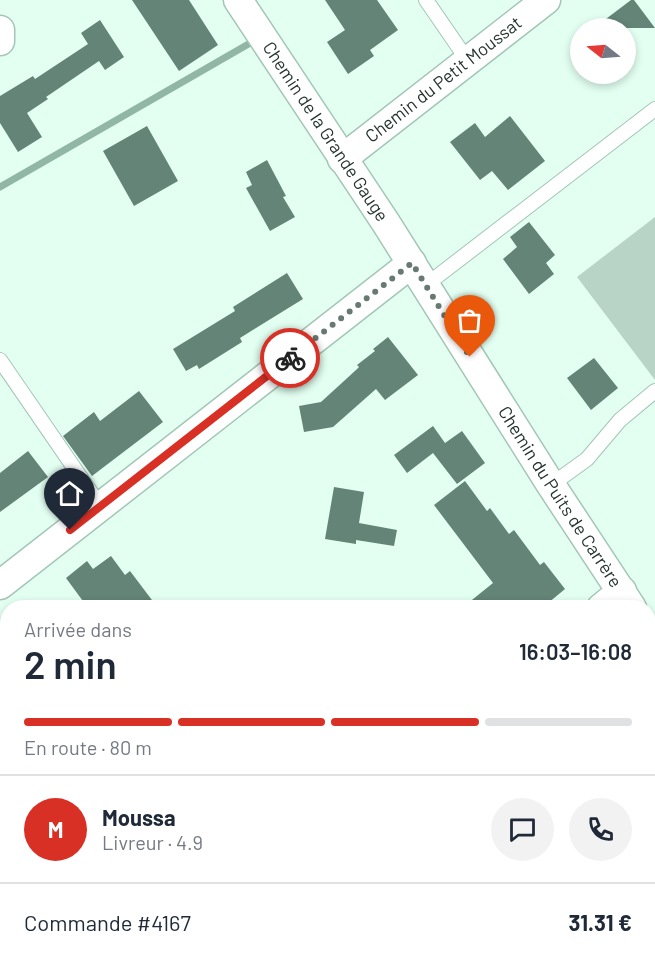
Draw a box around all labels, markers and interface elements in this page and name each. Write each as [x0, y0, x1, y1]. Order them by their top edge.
street label: Chemin du Petit Moussat [361, 11, 526, 147]
north arrow [570, 18, 636, 84]
map controls [570, 18, 636, 84]
street label: Chemin de la Grande Gauge [259, 37, 394, 225]
pin [444, 295, 495, 357]
icon: bag [453, 304, 486, 337]
courier [260, 328, 320, 388]
icon: bike [274, 342, 307, 375]
street label: Chemin du Puits de Carrère [494, 402, 627, 591]
pin [44, 468, 95, 530]
icon: home [53, 477, 86, 510]
text: Arrivée dans [24, 617, 132, 641]
text: 16:03–16:08 [519, 638, 632, 664]
text: 2 min [24, 640, 117, 687]
text: En route · 80 m [24, 735, 152, 759]
button: chat [491, 798, 554, 861]
button: phone [569, 798, 632, 861]
text: Moussa [102, 804, 176, 830]
text: M [48, 816, 63, 842]
text: Livreur · 4.9 [102, 830, 203, 854]
text: Commande #4167 [24, 909, 191, 935]
text: 31.31 € [569, 909, 632, 935]

